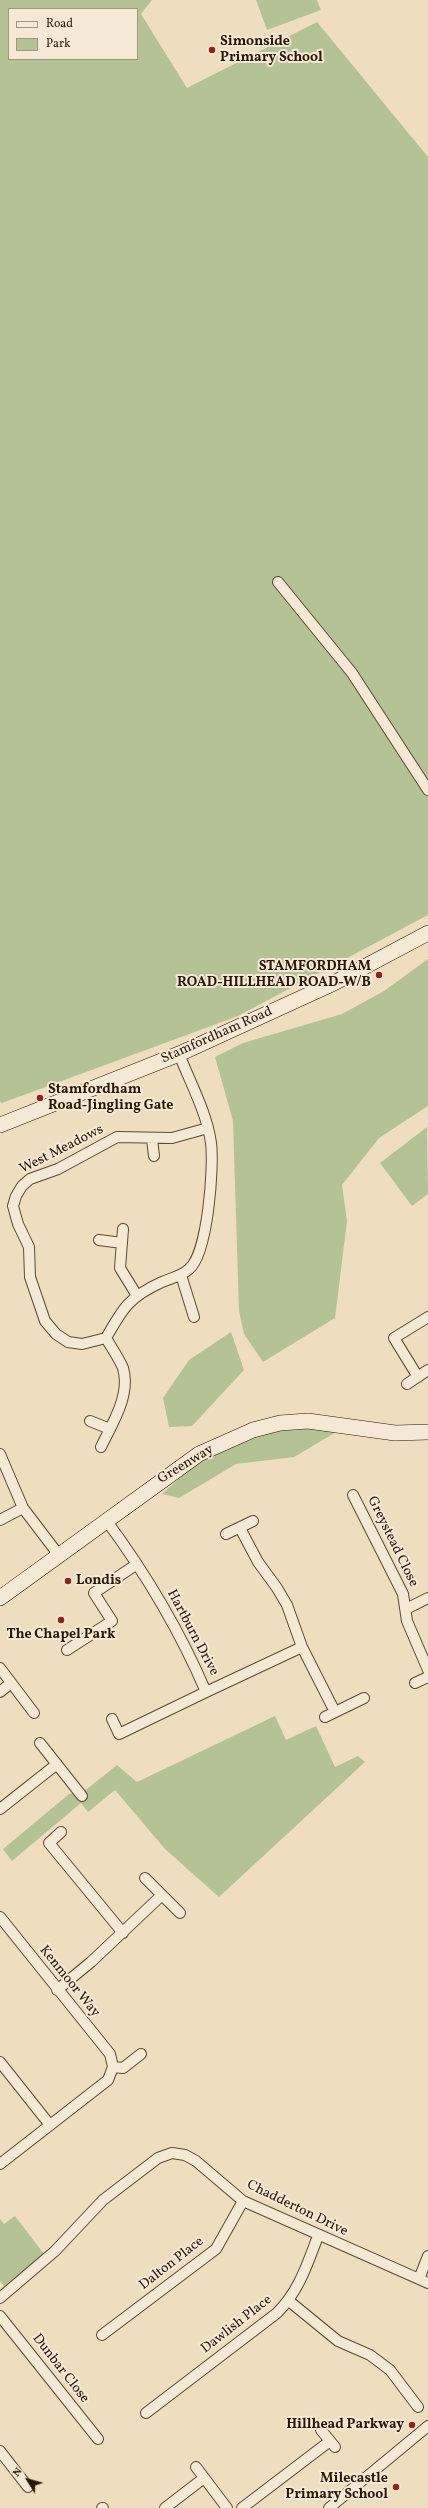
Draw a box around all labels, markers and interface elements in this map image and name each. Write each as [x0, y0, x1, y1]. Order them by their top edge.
legend [8, 8, 138, 60]
text: Road [46, 16, 73, 32]
place label: Simonside Primary School [220, 34, 323, 66]
text: Park [46, 36, 71, 52]
marker: Simonside Primary School [207, 45, 217, 55]
place label: STAMFORDHAM ROAD-HILLHEAD ROAD-W/B [177, 959, 371, 992]
marker: STAMFORDHAM ROAD-HILLHEAD ROAD-W/B [374, 970, 384, 980]
street label: Stamfordham Road [159, 1004, 275, 1068]
place label: Stamfordham Road-Jingling Gate [48, 1082, 174, 1114]
marker: Stamfordham Road-Jingling Gate [35, 1093, 45, 1103]
street label: West Meadows [17, 1122, 107, 1178]
street label: Greenway [155, 1442, 217, 1488]
street label: Greystead Close [363, 1494, 421, 1590]
place label: Londis [76, 1573, 121, 1589]
marker: Londis [63, 1576, 73, 1586]
street label: Hartburn Drive [162, 1587, 222, 1679]
marker: The Chapel Park [56, 1615, 66, 1625]
place label: The Chapel Park [7, 1627, 115, 1643]
street label: Kenmoor Way [35, 1943, 103, 2021]
street label: Chadderton Drive [244, 2177, 350, 2241]
street label: Dalton Place [137, 2234, 207, 2294]
street label: Dawlish Place [198, 2292, 276, 2358]
street label: Dunbar Close [28, 2331, 92, 2407]
place label: Hillhead Parkway [286, 2417, 404, 2433]
marker: Hillhead Parkway [407, 2420, 417, 2430]
north arrow [8, 2460, 48, 2500]
text: N [10, 2465, 26, 2480]
place label: Milecastle Primary School [285, 2471, 388, 2504]
marker: Milecastle Primary School [391, 2482, 401, 2492]

